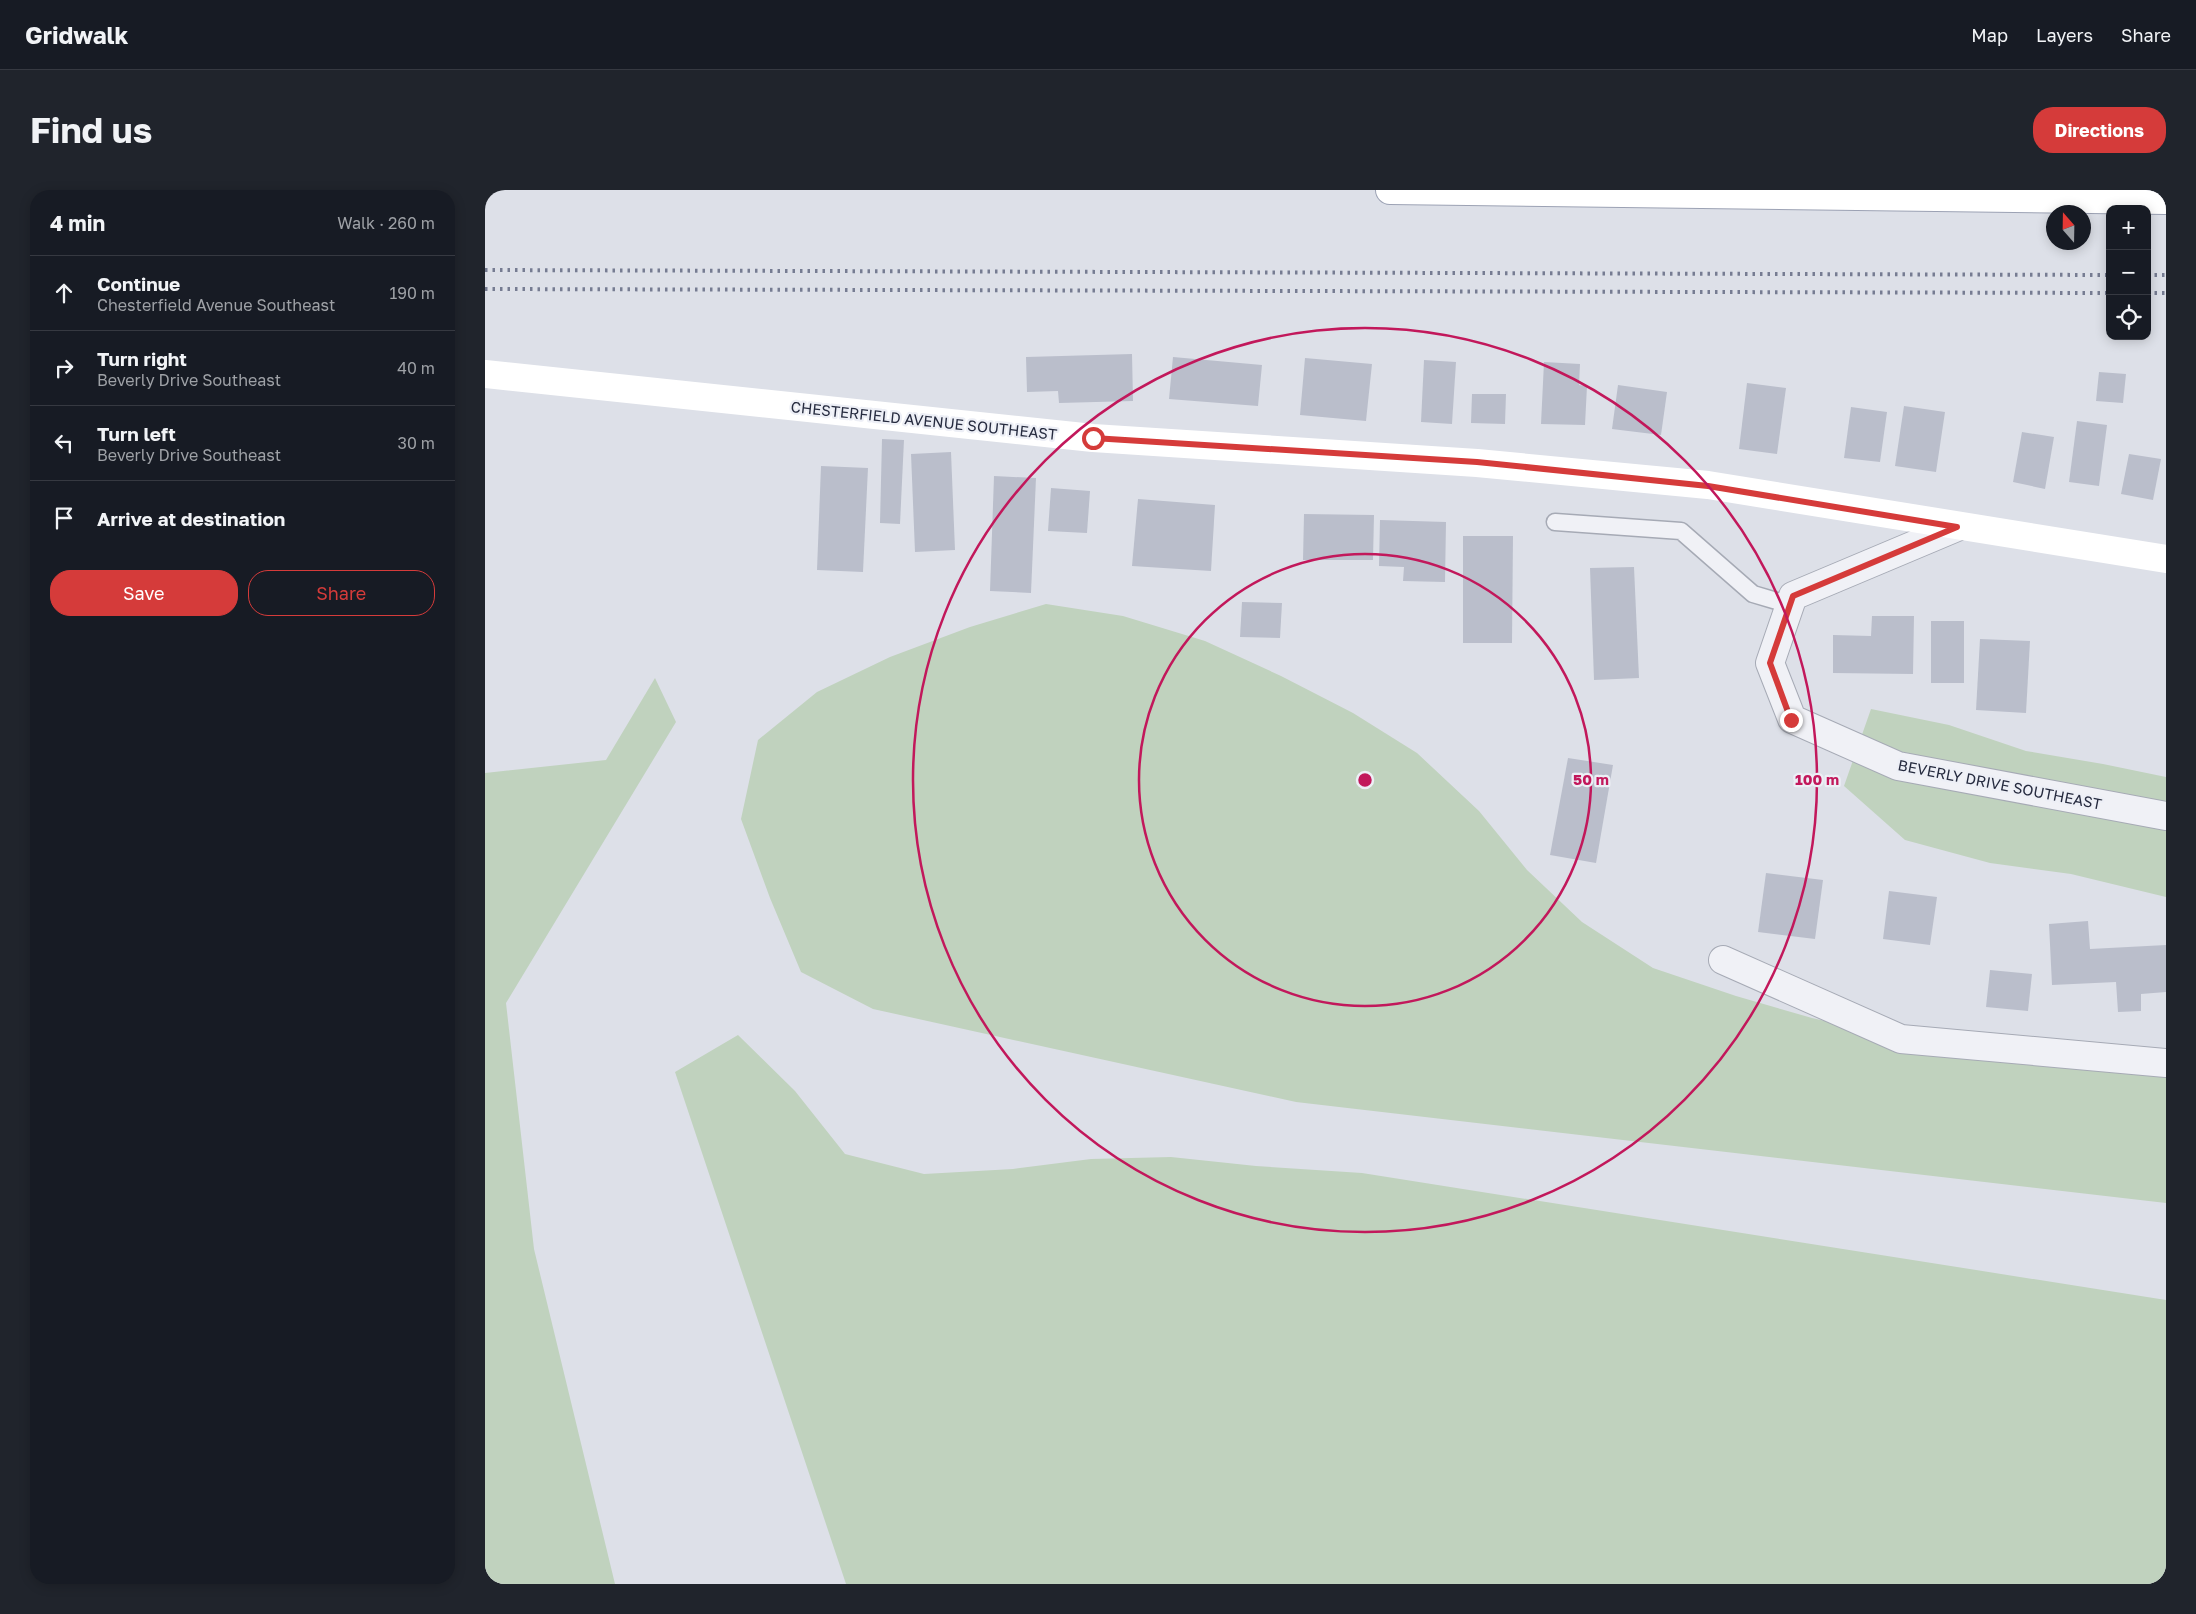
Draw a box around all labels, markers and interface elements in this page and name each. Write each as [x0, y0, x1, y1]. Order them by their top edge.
text: Gridwalk [25, 20, 129, 49]
text: Map [1971, 24, 2008, 46]
text: Layers [2036, 24, 2093, 46]
text: Share [2121, 24, 2171, 46]
button: Directions [2033, 107, 2166, 153]
text: Find us [30, 109, 152, 151]
north arrow [2046, 205, 2091, 250]
map controls [2106, 205, 2151, 340]
button: + [2106, 205, 2151, 250]
text: 4 min [50, 210, 105, 236]
text: Walk · 260 m [337, 213, 435, 233]
button: − [2106, 250, 2151, 295]
text: Continue [97, 272, 180, 295]
icon: ahead [50, 279, 78, 307]
text: 190 m [389, 283, 435, 303]
text: Chesterfield Avenue Southeast [97, 295, 335, 315]
button: locate [2106, 295, 2151, 340]
text: Turn right [97, 347, 187, 370]
icon: right [50, 354, 78, 382]
text: 40 m [397, 358, 435, 378]
text: Beverly Drive Southeast [97, 370, 281, 390]
street label: CHESTERFIELD AVENUE SOUTHEAST [790, 397, 1058, 443]
text: Turn left [97, 422, 176, 445]
route start [1082, 427, 1105, 450]
icon: left [50, 429, 78, 457]
text: 30 m [398, 433, 435, 453]
text: Beverly Drive Southeast [97, 445, 281, 465]
icon: arrive [50, 504, 78, 532]
text: Arrive at destination [97, 507, 285, 530]
button: Save [50, 570, 238, 616]
button: Share [248, 570, 435, 616]
route end [1780, 709, 1803, 732]
street label: BEVERLY DRIVE SOUTHEAST [1897, 755, 2103, 813]
text: 50 m [1573, 770, 1609, 788]
text: 100 m [1795, 770, 1839, 788]
centre of rings [1356, 771, 1374, 789]

